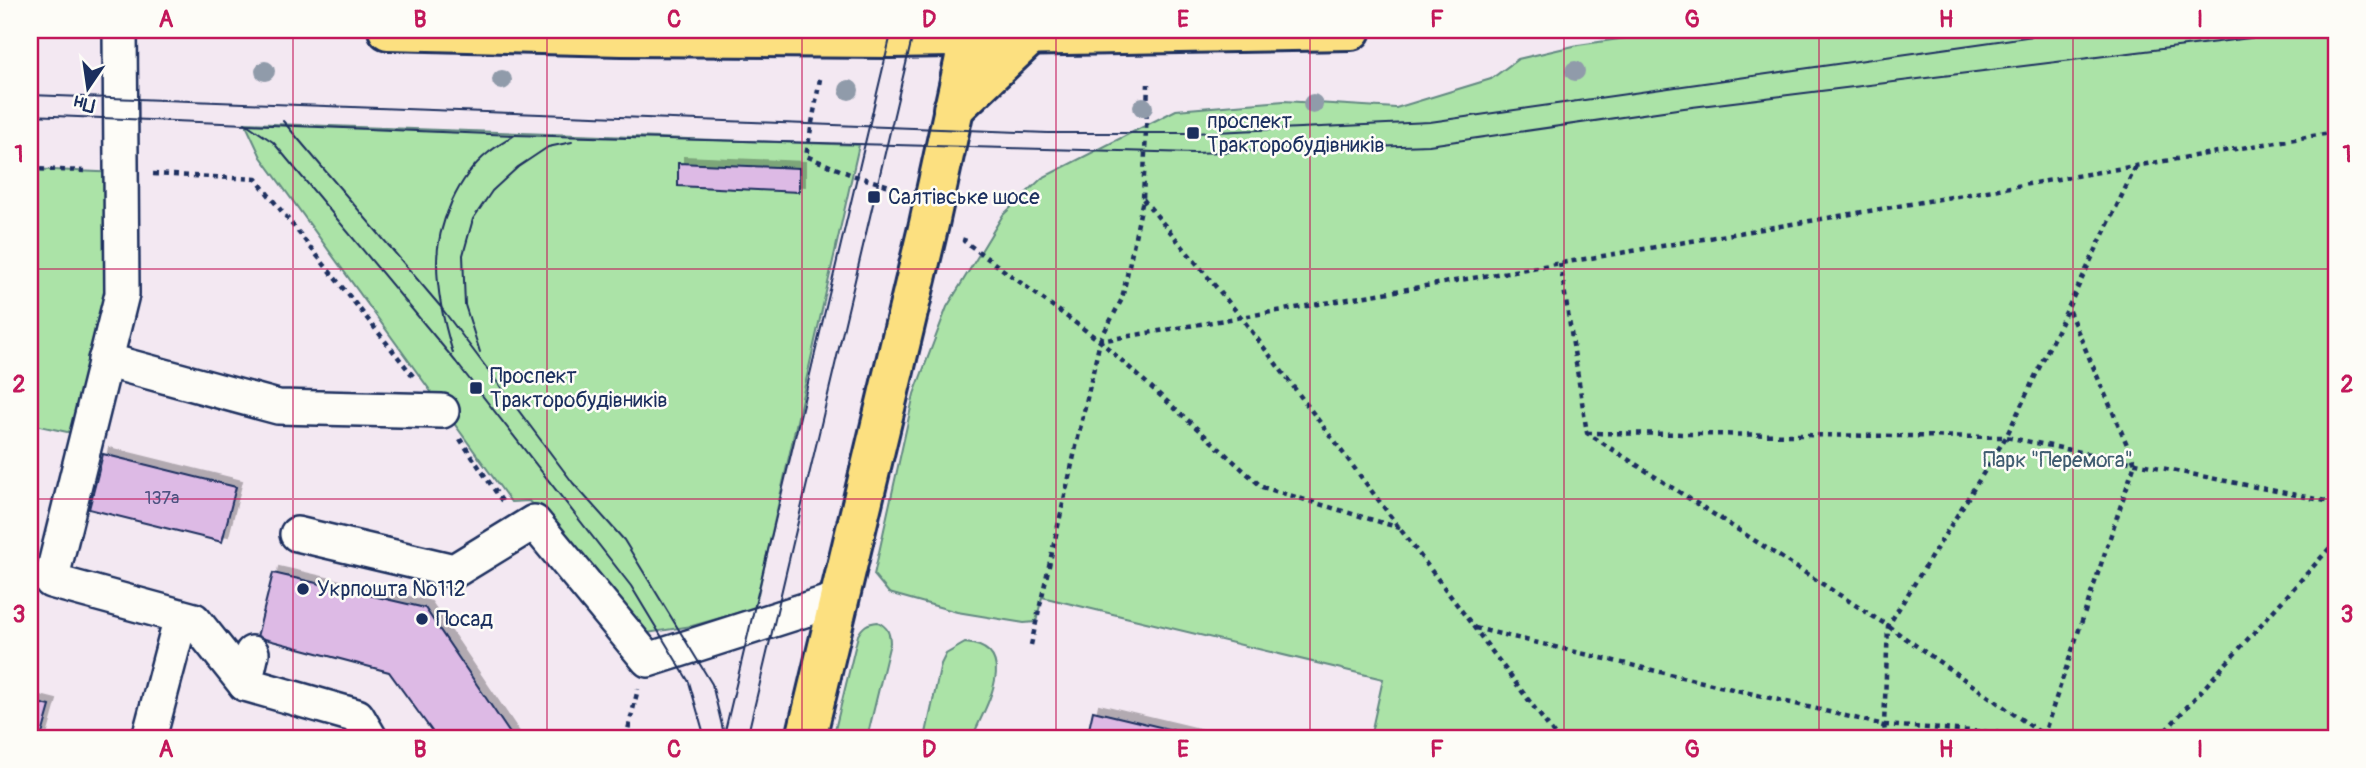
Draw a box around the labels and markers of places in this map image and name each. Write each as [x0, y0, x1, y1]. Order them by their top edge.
place label: проспект Тракторобудівників [1207, 108, 1385, 159]
marker: проспект Тракторобудівників [1185, 125, 1201, 141]
place label: Салтівське шосе [888, 184, 1040, 211]
marker: Салтівське шосе [866, 189, 882, 205]
place label: Проспект Тракторобудівників [490, 363, 668, 414]
marker: Проспект Тракторобудівників [468, 380, 484, 396]
place label: Укрпошта №112 [317, 576, 466, 603]
marker: Укрпошта №112 [295, 581, 311, 597]
place label: Посад [436, 606, 493, 633]
marker: Посад [414, 611, 430, 627]

